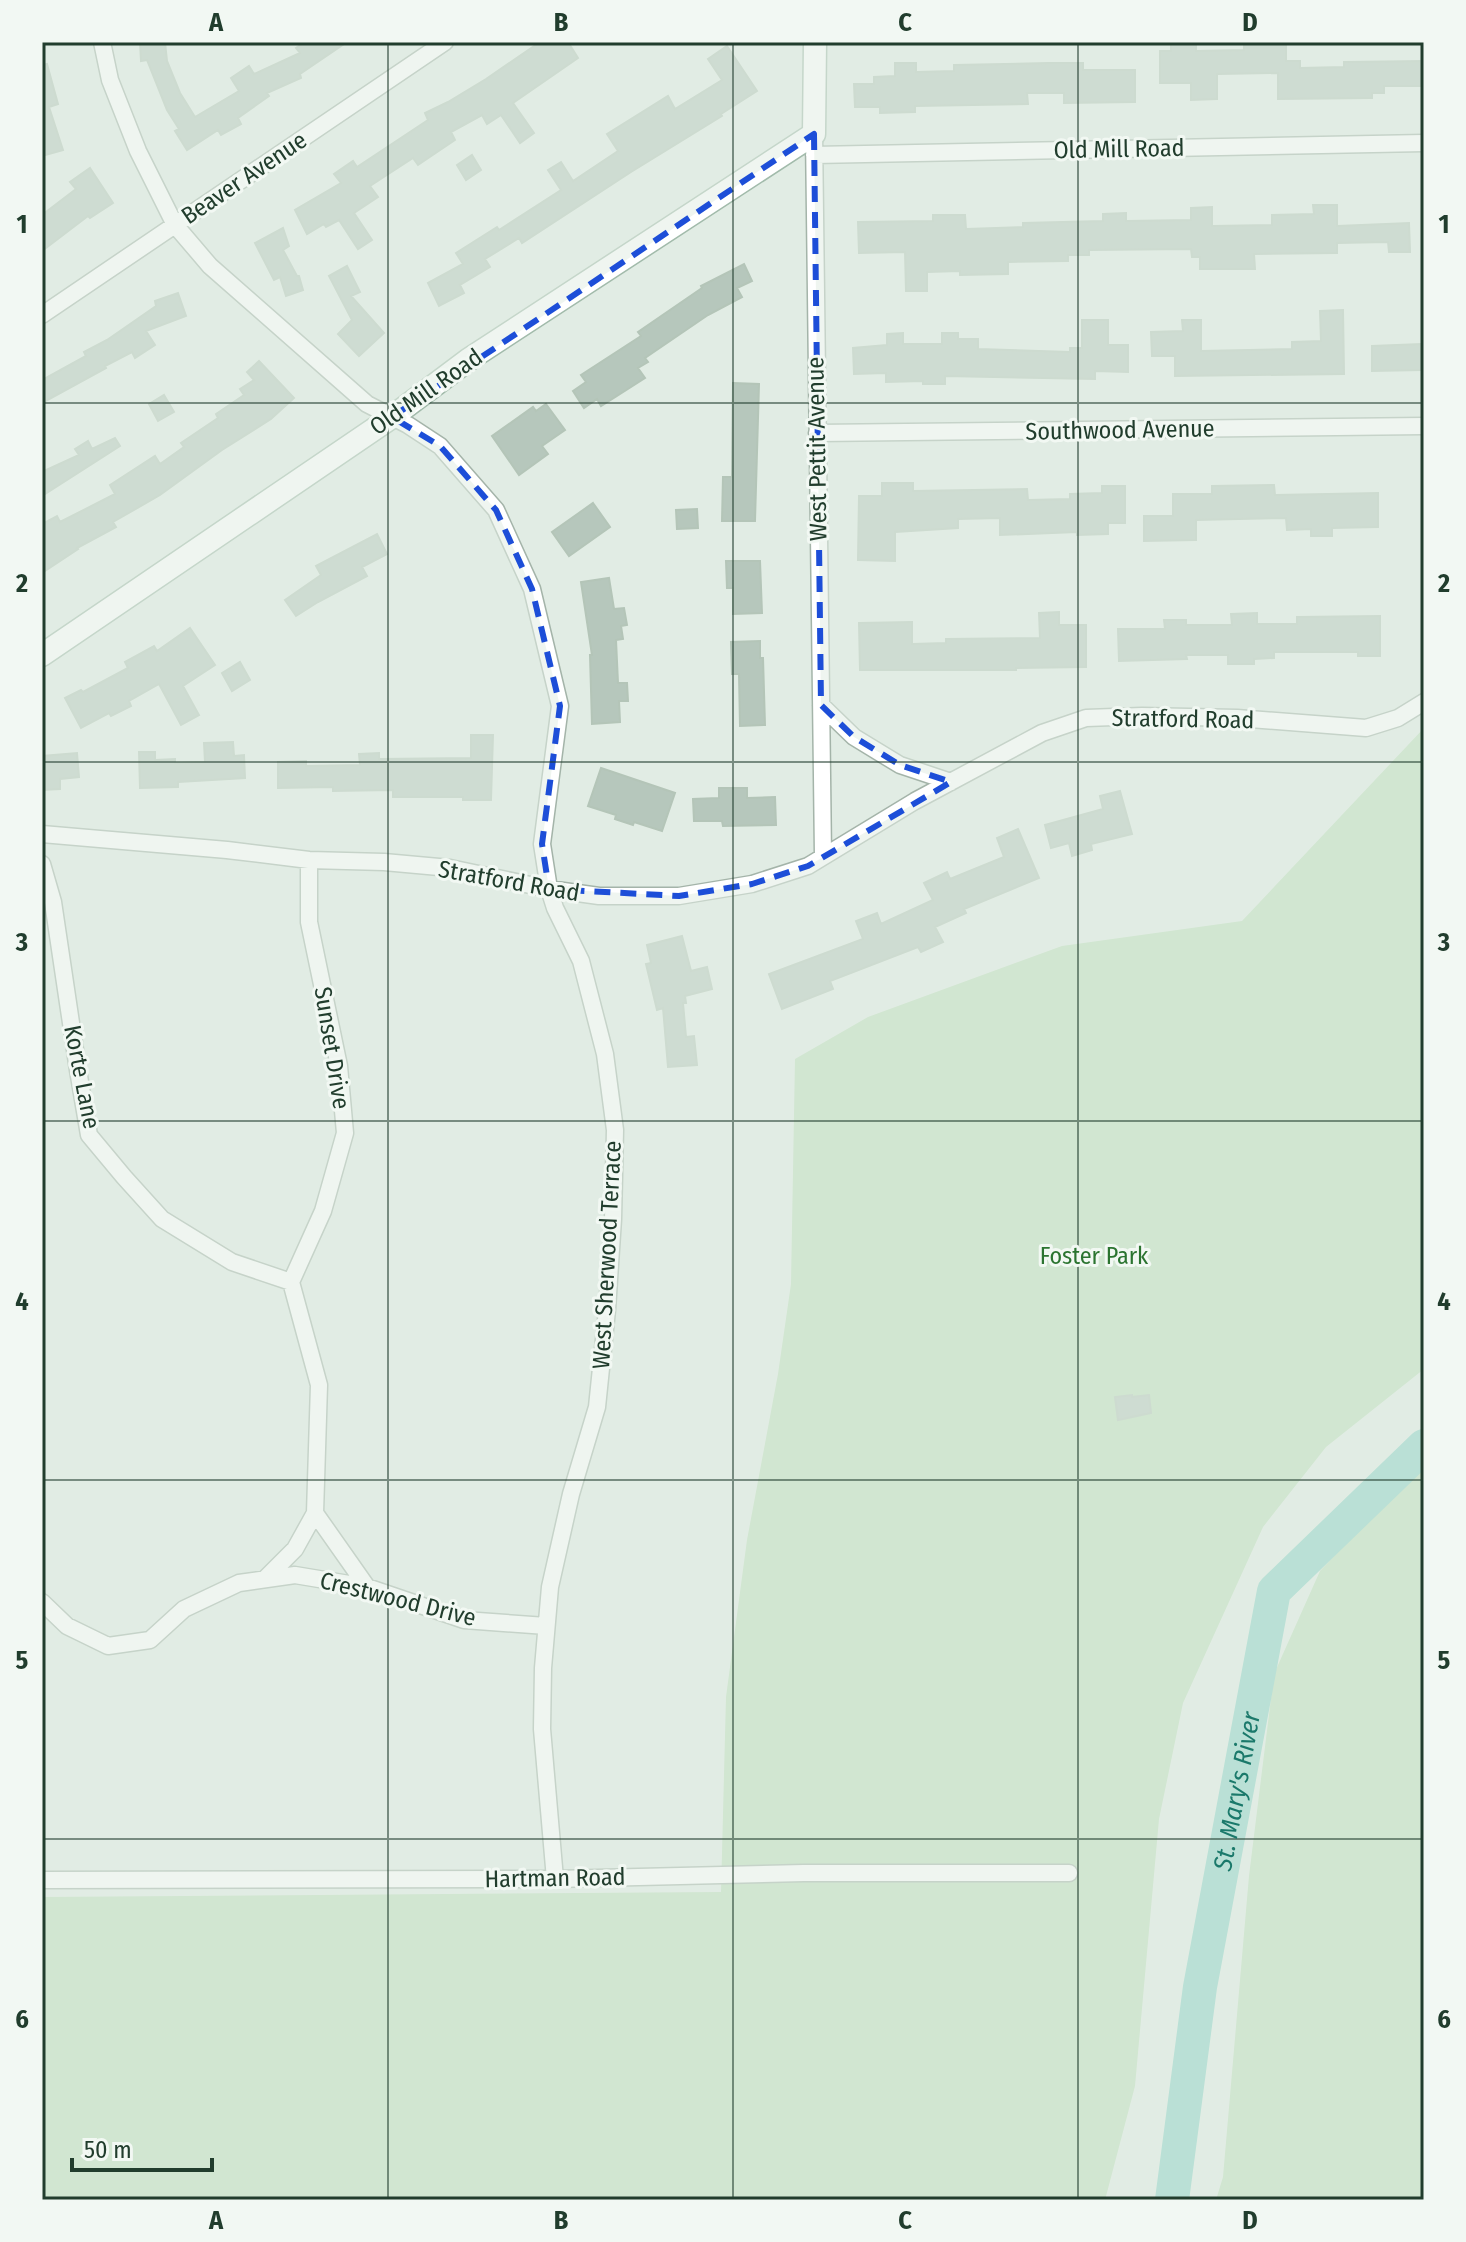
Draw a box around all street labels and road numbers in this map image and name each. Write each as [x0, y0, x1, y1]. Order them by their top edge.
street label: Beaver Avenue [176, 126, 312, 230]
street label: Old Mill Road [1053, 134, 1185, 164]
street label: Old Mill Road [364, 343, 488, 441]
street label: West Pettit Avenue [801, 357, 833, 541]
street label: Southwood Avenue [1025, 414, 1215, 446]
street label: Stratford Road [1111, 704, 1255, 734]
street label: Stratford Road [436, 855, 582, 907]
street label: Sunset Drive [309, 985, 355, 1111]
street label: Korte Lane [58, 1023, 106, 1131]
street label: West Sherwood Terrace [587, 1140, 627, 1370]
street label: Crestwood Drive [317, 1566, 479, 1632]
street label: Hartman Road [484, 1863, 626, 1893]

